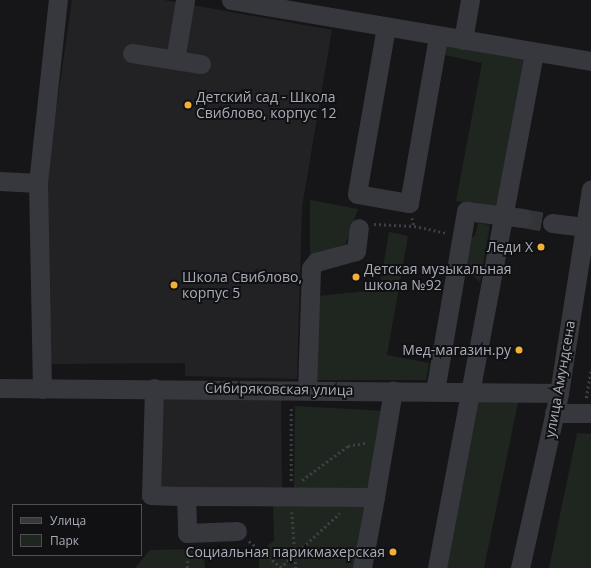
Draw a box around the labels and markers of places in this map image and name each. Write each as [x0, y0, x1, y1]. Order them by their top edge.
place label: Детский сад - Школа Свиблово, корпус 12 [196, 89, 337, 122]
marker: Детский сад - Школа Свиблово, корпус 12 [183, 100, 193, 110]
place label: Леди Х [487, 239, 533, 255]
marker: Леди Х [536, 242, 546, 252]
place label: Детская музыкальная школа №92 [364, 261, 512, 294]
place label: Школа Свиблово, корпус 5 [182, 269, 302, 302]
marker: Детская музыкальная школа №92 [351, 272, 361, 282]
marker: Школа Свиблово, корпус 5 [169, 280, 179, 290]
place label: Мед-магазин.ру [402, 342, 511, 358]
marker: Мед-магазин.ру [514, 345, 524, 355]
place label: Социальная парикмахерская [186, 544, 385, 560]
marker: Социальная парикмахерская [388, 547, 398, 557]

